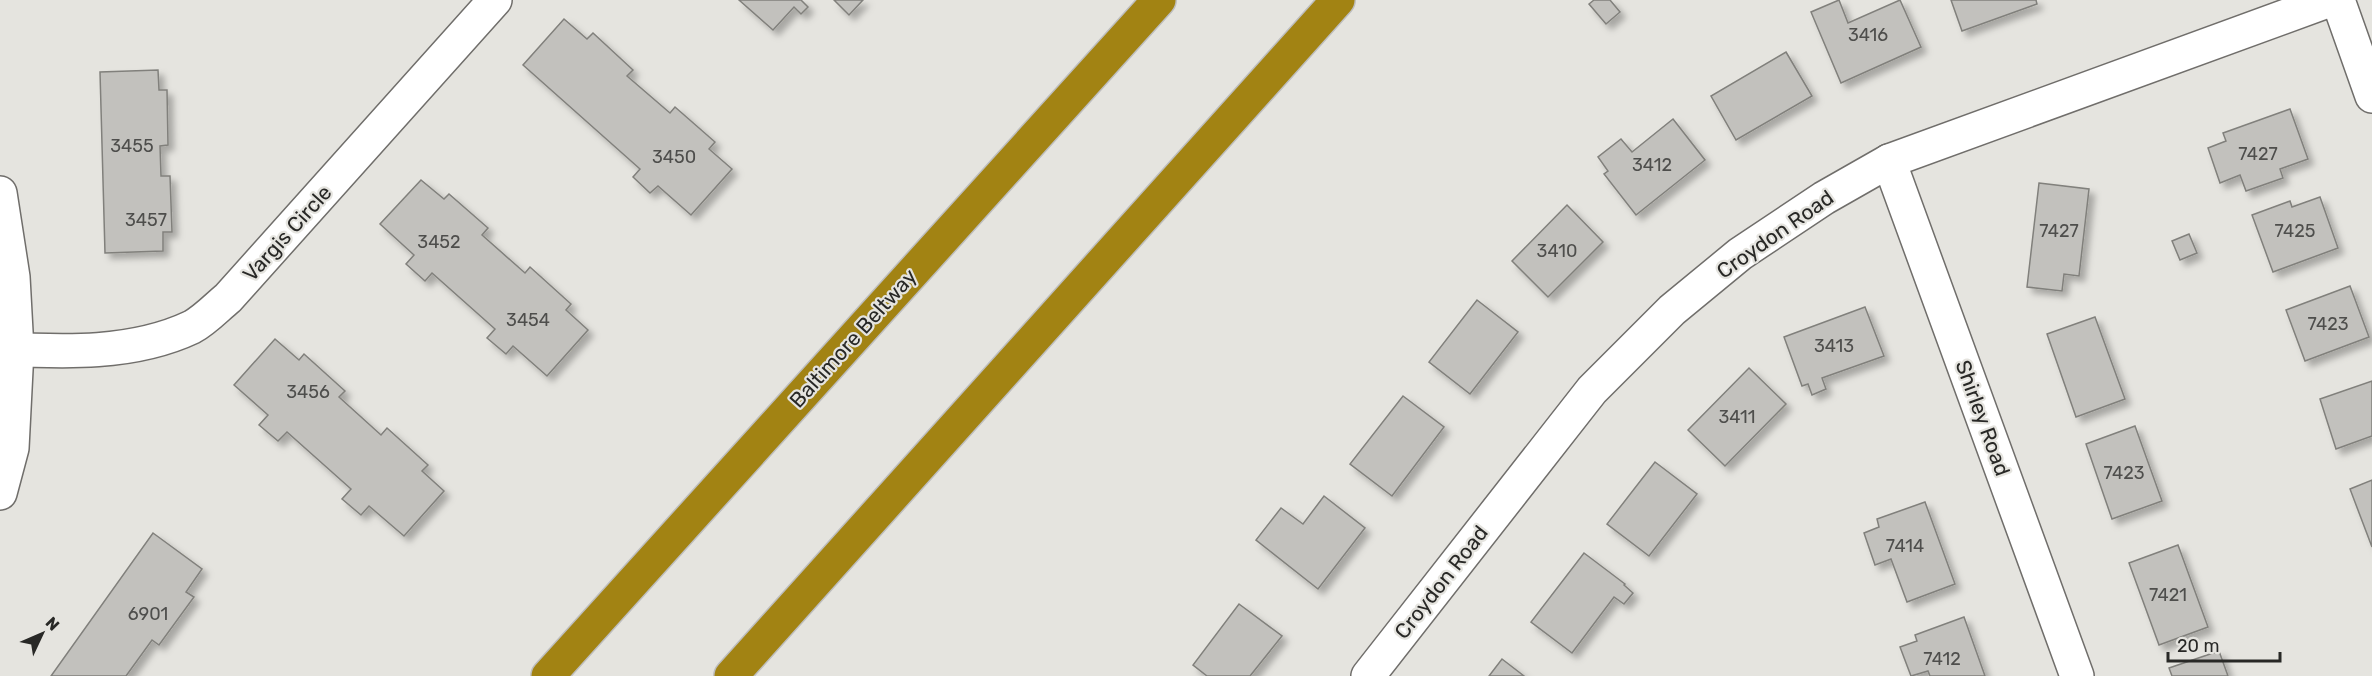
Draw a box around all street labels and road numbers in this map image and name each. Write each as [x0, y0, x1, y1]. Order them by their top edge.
street label: Vargis Circle [237, 180, 337, 286]
street label: Croydon Road [1712, 185, 1838, 283]
street label: Baltimore Beltway [784, 263, 922, 413]
street label: Shirley Road [1951, 357, 2015, 479]
street label: Croydon Road [1389, 520, 1493, 644]

